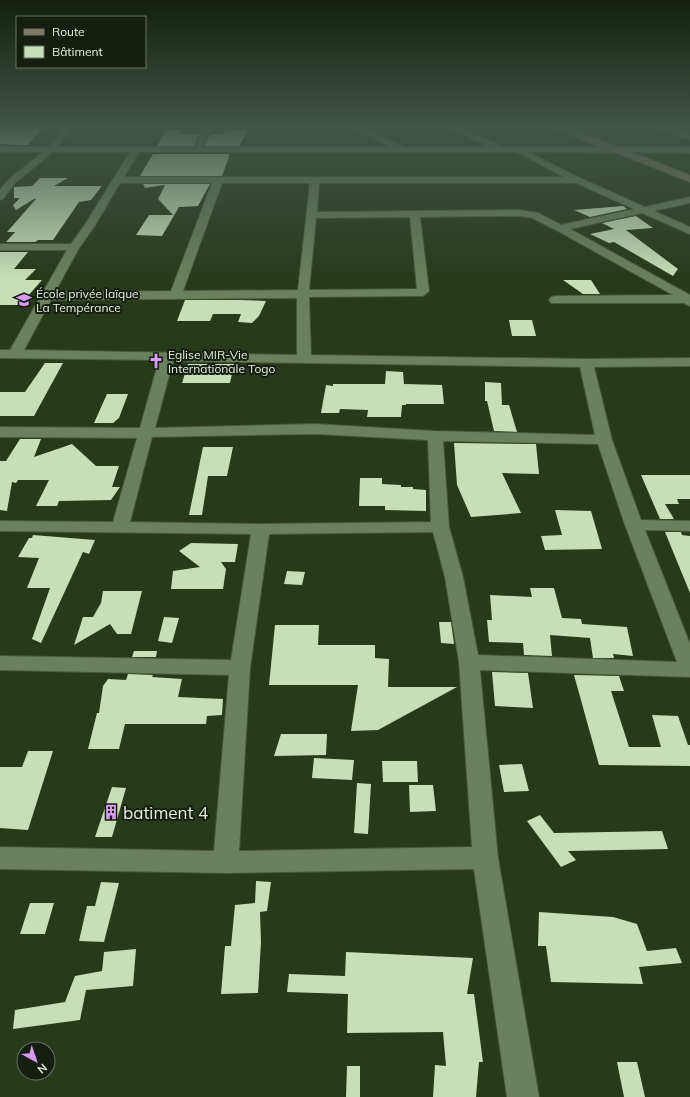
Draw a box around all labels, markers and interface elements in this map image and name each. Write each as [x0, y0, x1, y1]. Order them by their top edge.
legend [16, 16, 146, 68]
text: Route [52, 24, 85, 39]
text: Bâtiment [52, 44, 103, 59]
place label: École privée laïque La Tempérance [36, 286, 139, 315]
school or university icon: École privée laïque La Tempérance [15, 291, 33, 309]
place label: Eglise MIR-Vie Internationale Togo [168, 347, 275, 376]
church icon: Eglise MIR-Vie Internationale Togo [147, 352, 165, 370]
place label: batiment 4 [123, 802, 208, 823]
building icon: batiment 4 [102, 803, 120, 821]
north arrow [16, 1041, 56, 1081]
text: N [35, 1061, 50, 1077]

